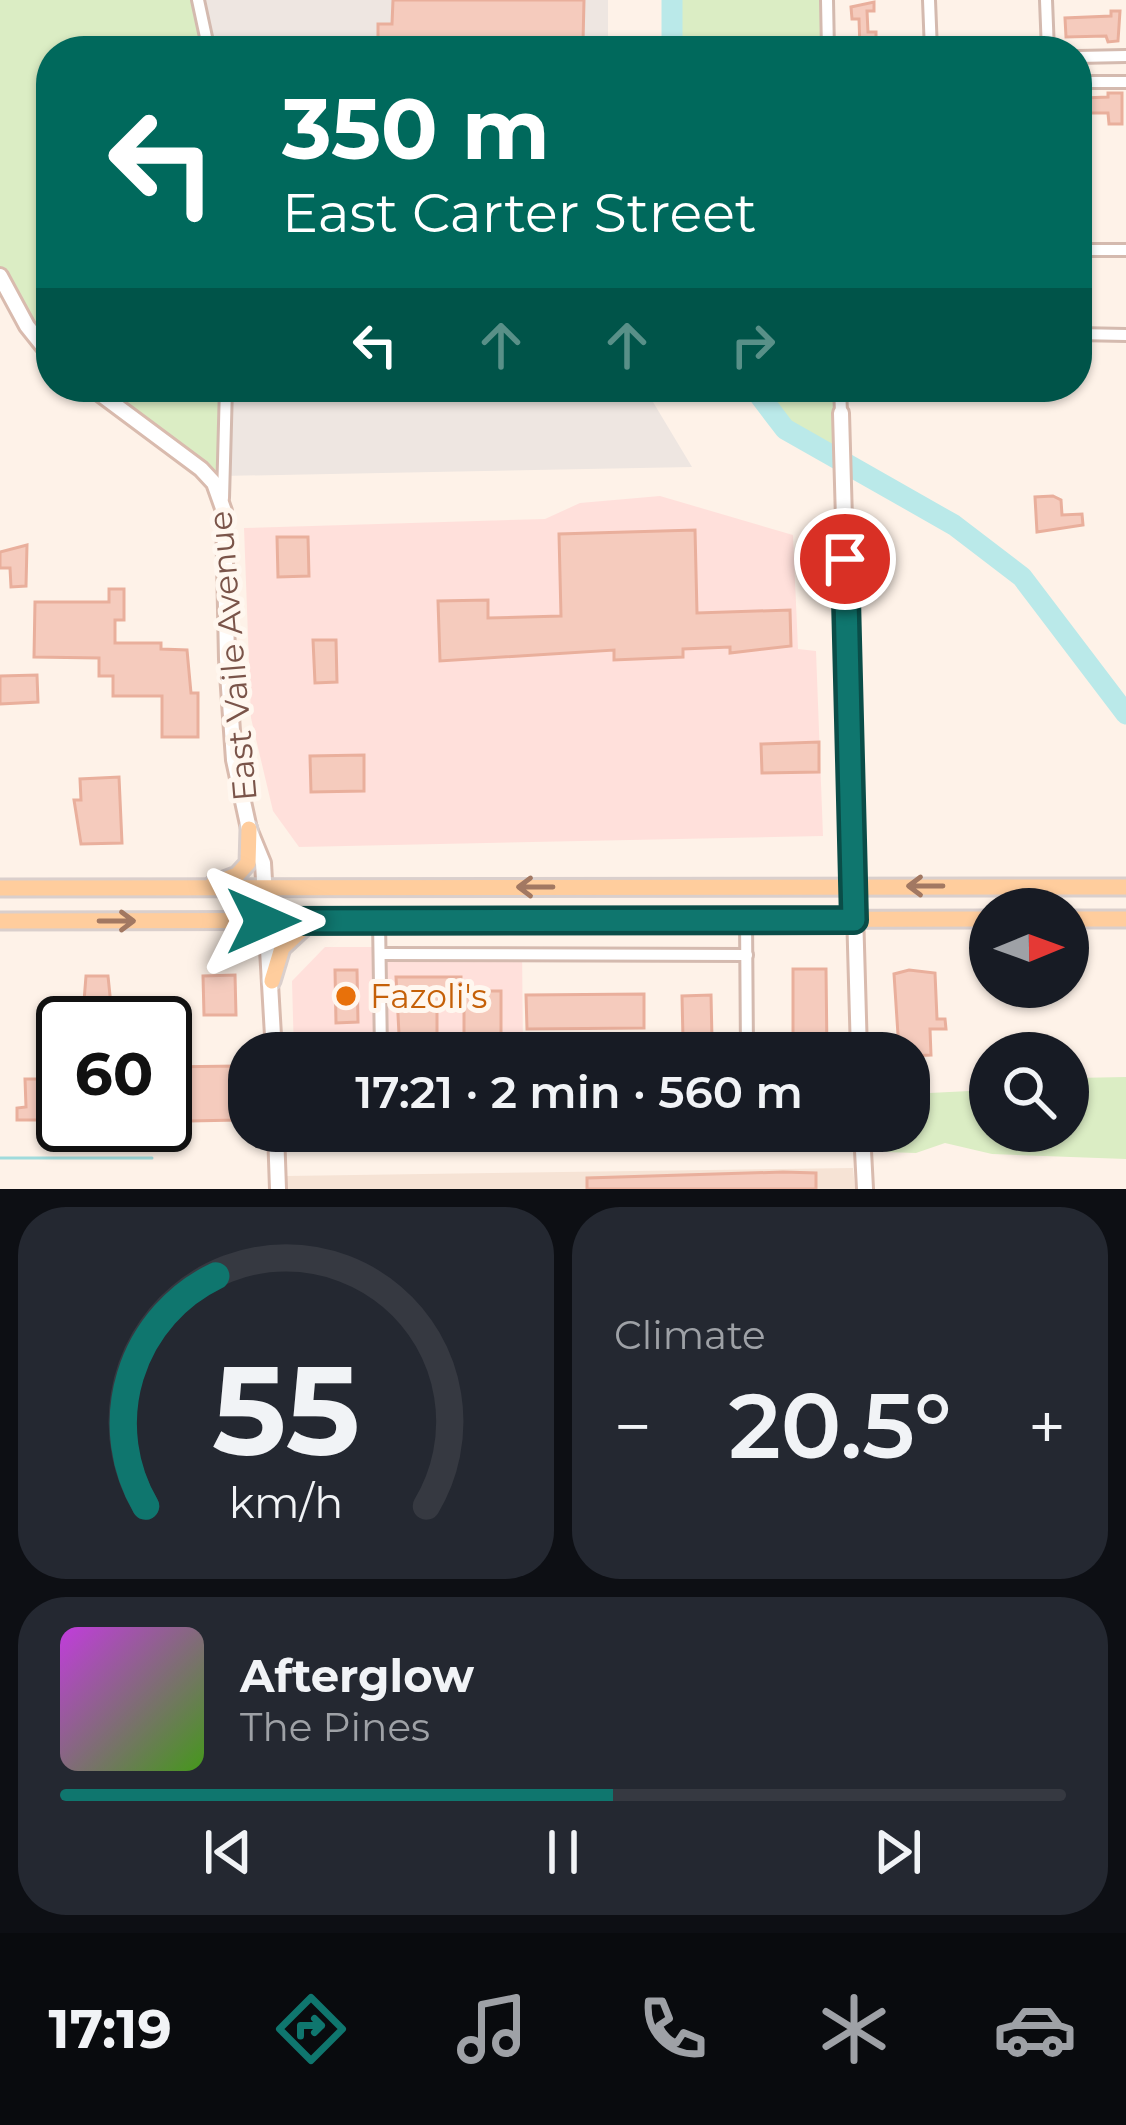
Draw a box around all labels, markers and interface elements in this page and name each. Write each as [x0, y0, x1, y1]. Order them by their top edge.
text: 350 m [282, 78, 550, 180]
icon: left [84, 84, 240, 240]
text: East Carter Street [282, 180, 757, 246]
icon: left [342, 312, 408, 378]
icon: ahead [468, 312, 534, 378]
icon: ahead [594, 312, 660, 378]
icon: right [720, 312, 786, 378]
pin [794, 508, 896, 610]
street label: East Vaile Avenue [199, 509, 265, 803]
icon: arrive [812, 526, 878, 592]
position arrow [200, 858, 326, 984]
one-way arrow [906, 875, 945, 898]
one-way arrow [516, 876, 555, 898]
north arrow [969, 888, 1089, 1008]
map controls [969, 888, 1089, 1152]
one-way arrow [97, 910, 136, 932]
place label: Fazoli's [370, 976, 487, 1016]
marker: Fazoli's [333, 983, 359, 1009]
speed limit sign: 60 [36, 996, 192, 1152]
button: search [969, 1032, 1089, 1152]
text: 17:21 · 2 min · 560 m [355, 1064, 803, 1119]
text: Climate [614, 1311, 766, 1359]
text: 55 [212, 1334, 360, 1486]
text: 20.5° [728, 1371, 952, 1481]
text: − [614, 1386, 652, 1467]
text: + [1028, 1386, 1066, 1467]
text: km/h [229, 1476, 343, 1529]
text: Afterglow [240, 1648, 474, 1703]
text: The Pines [240, 1703, 430, 1751]
icon: previous [195, 1819, 261, 1885]
icon: pause [530, 1819, 596, 1885]
icon: next [865, 1819, 931, 1885]
icon: directions [269, 1987, 353, 2071]
icon: music [450, 1987, 534, 2071]
icon: phone [631, 1987, 715, 2071]
icon: climate [812, 1987, 896, 2071]
icon: car [993, 1987, 1077, 2071]
text: 17:19 [49, 1996, 172, 2062]

